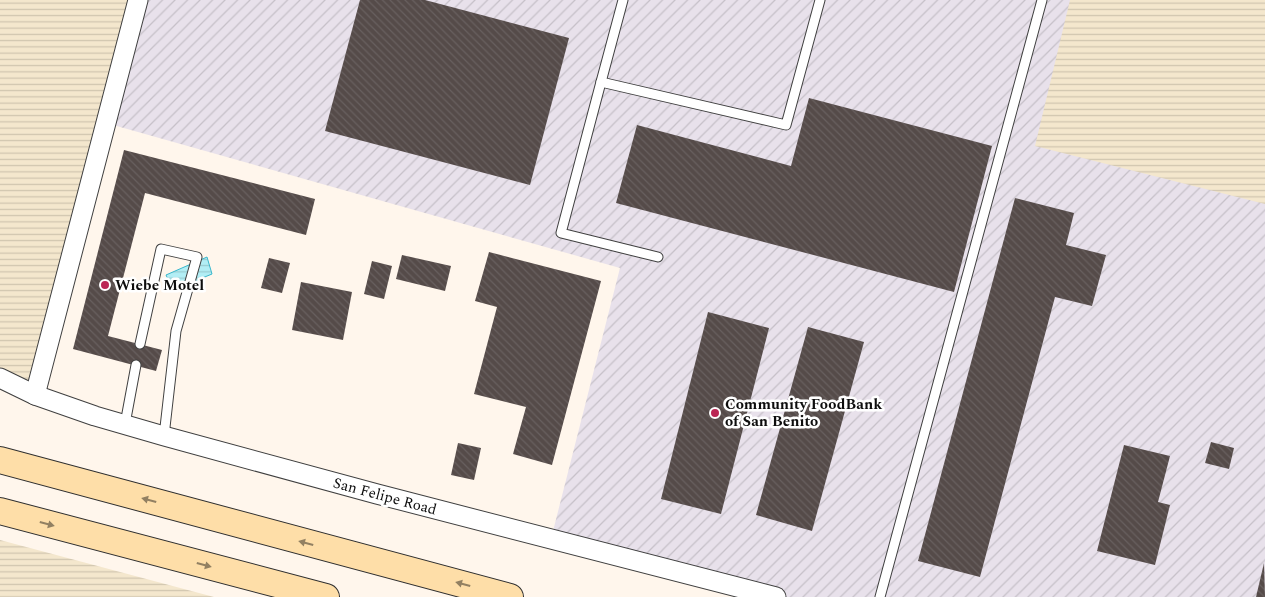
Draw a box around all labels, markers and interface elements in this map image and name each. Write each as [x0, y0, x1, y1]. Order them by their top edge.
place label: Wiebe Motel [115, 274, 204, 297]
marker: Wiebe Motel [99, 279, 111, 291]
place label: Community FoodBank of San Benito [725, 393, 882, 433]
marker: Community FoodBank of San Benito [709, 407, 721, 419]
street label: San Felipe Road [330, 472, 439, 521]
one-way arrow [141, 496, 156, 504]
one-way arrow [40, 520, 55, 528]
one-way arrow [298, 538, 313, 546]
one-way arrow [197, 561, 212, 569]
one-way arrow [455, 580, 470, 588]

